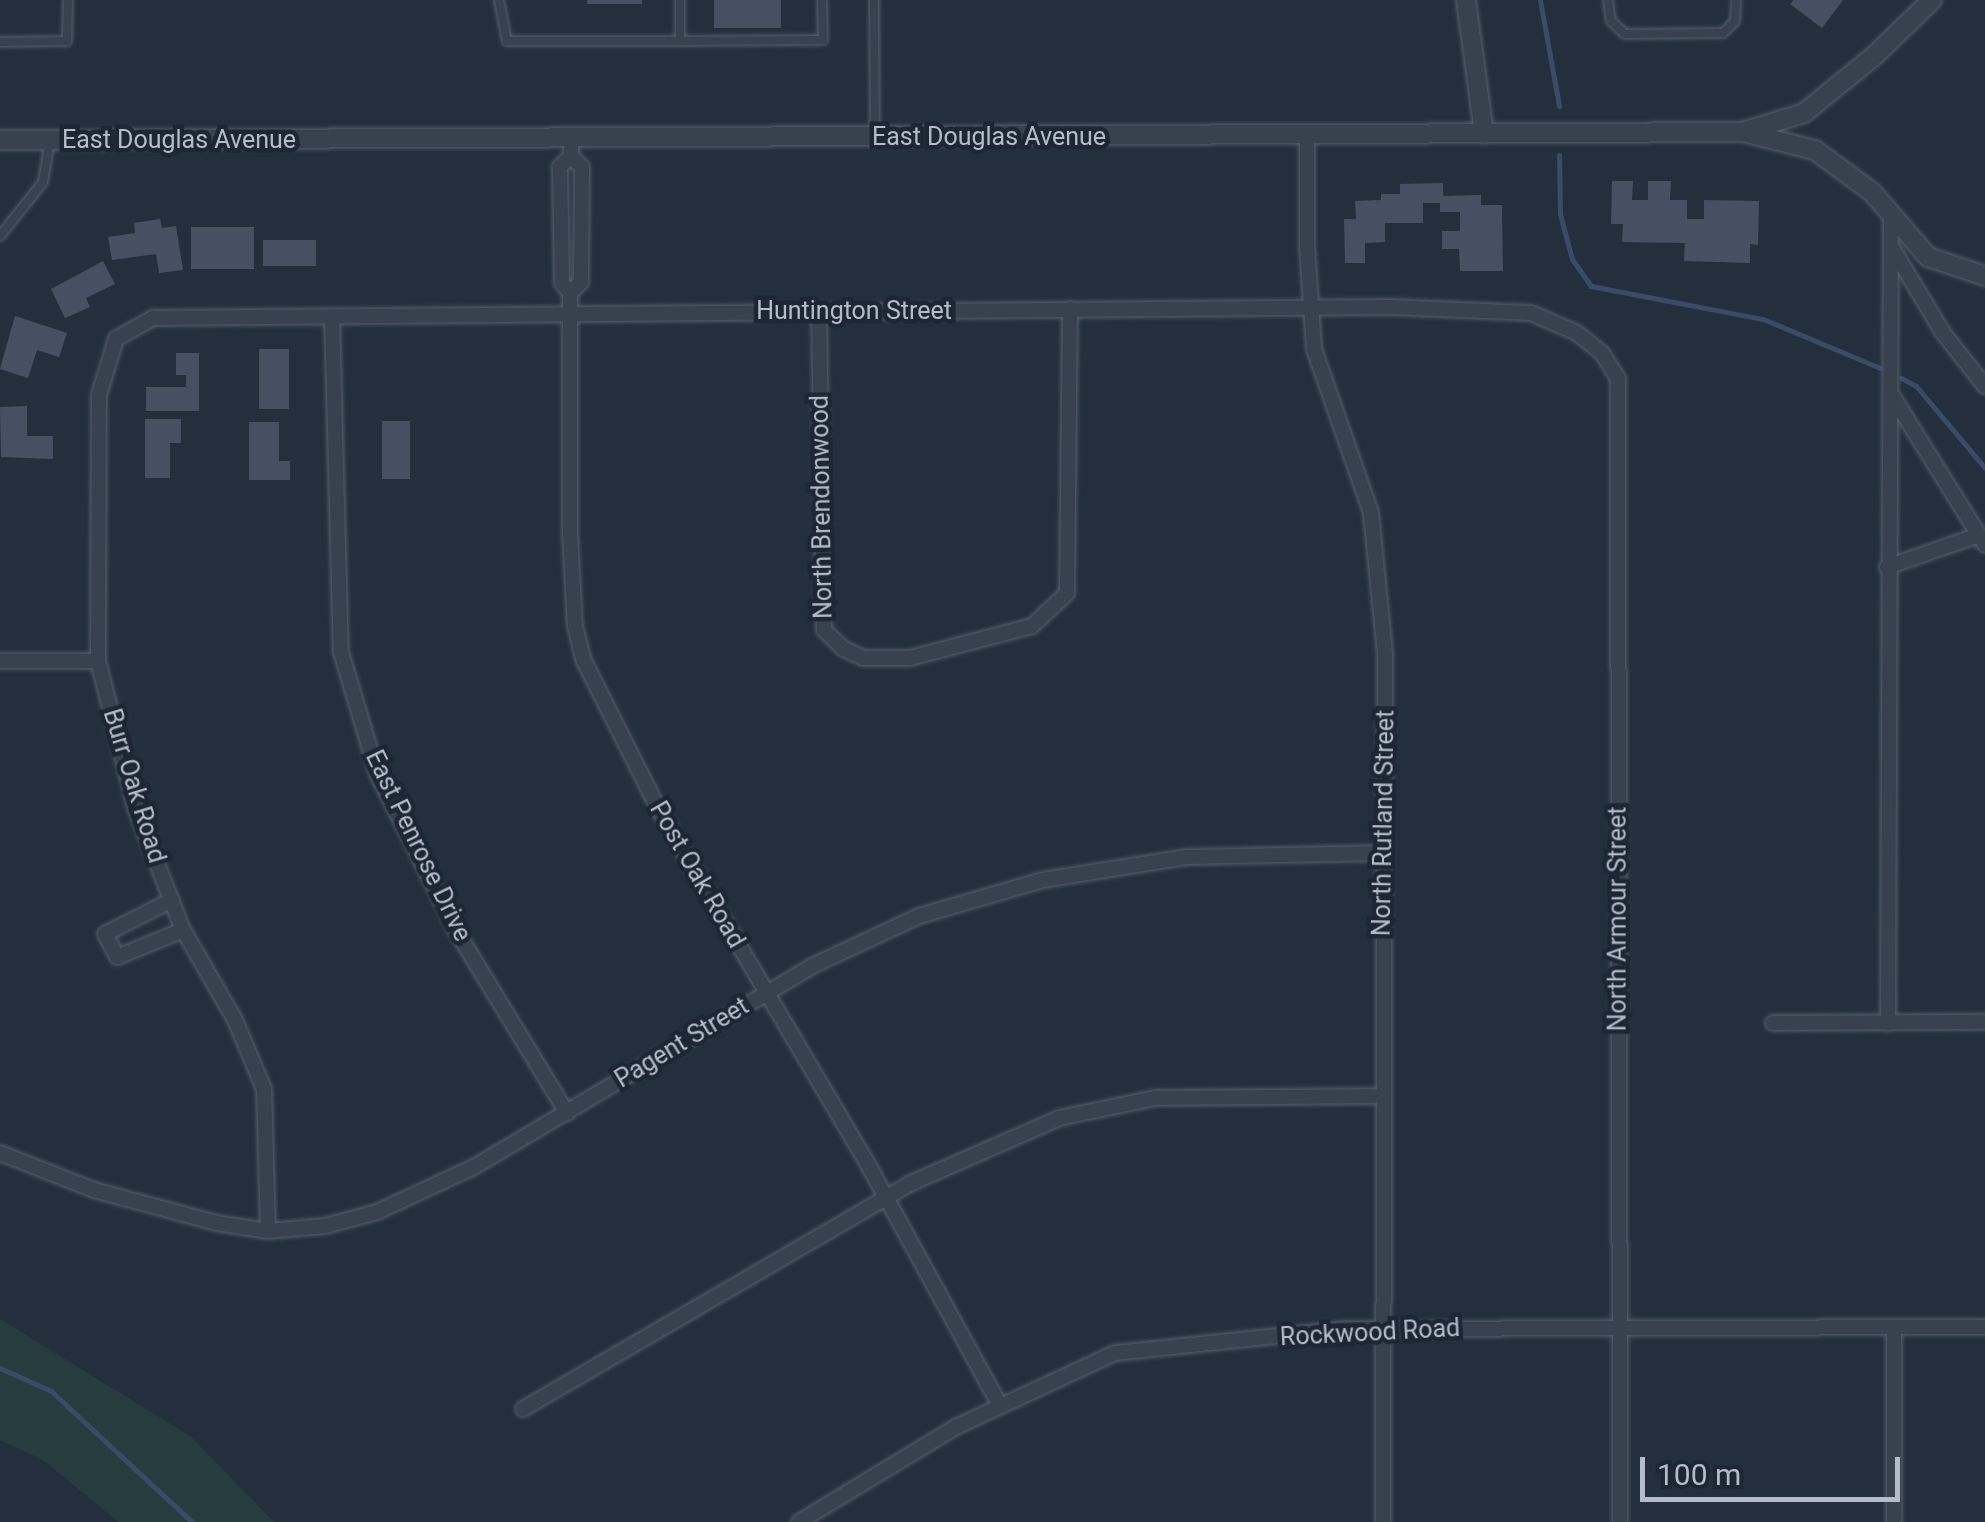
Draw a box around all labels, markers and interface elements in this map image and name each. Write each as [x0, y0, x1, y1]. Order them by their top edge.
street label: East Douglas Avenue [872, 122, 1106, 152]
street label: East Douglas Avenue [62, 125, 296, 155]
street label: Huntington Street [756, 296, 952, 326]
street label: North Brendonwood [805, 395, 839, 619]
street label: Burr Oak Road [96, 705, 172, 867]
street label: North Rutland Street [1367, 710, 1401, 936]
street label: East Penrose Drive [359, 746, 477, 946]
street label: Post Oak Road [643, 796, 751, 954]
street label: North Armour Street [1603, 807, 1633, 1031]
street label: Pagent Street [610, 991, 754, 1095]
street label: Rockwood Road [1279, 1313, 1461, 1353]
scale bar [1645, 1437, 1905, 1499]
text: 100 m [1657, 1457, 1741, 1492]

